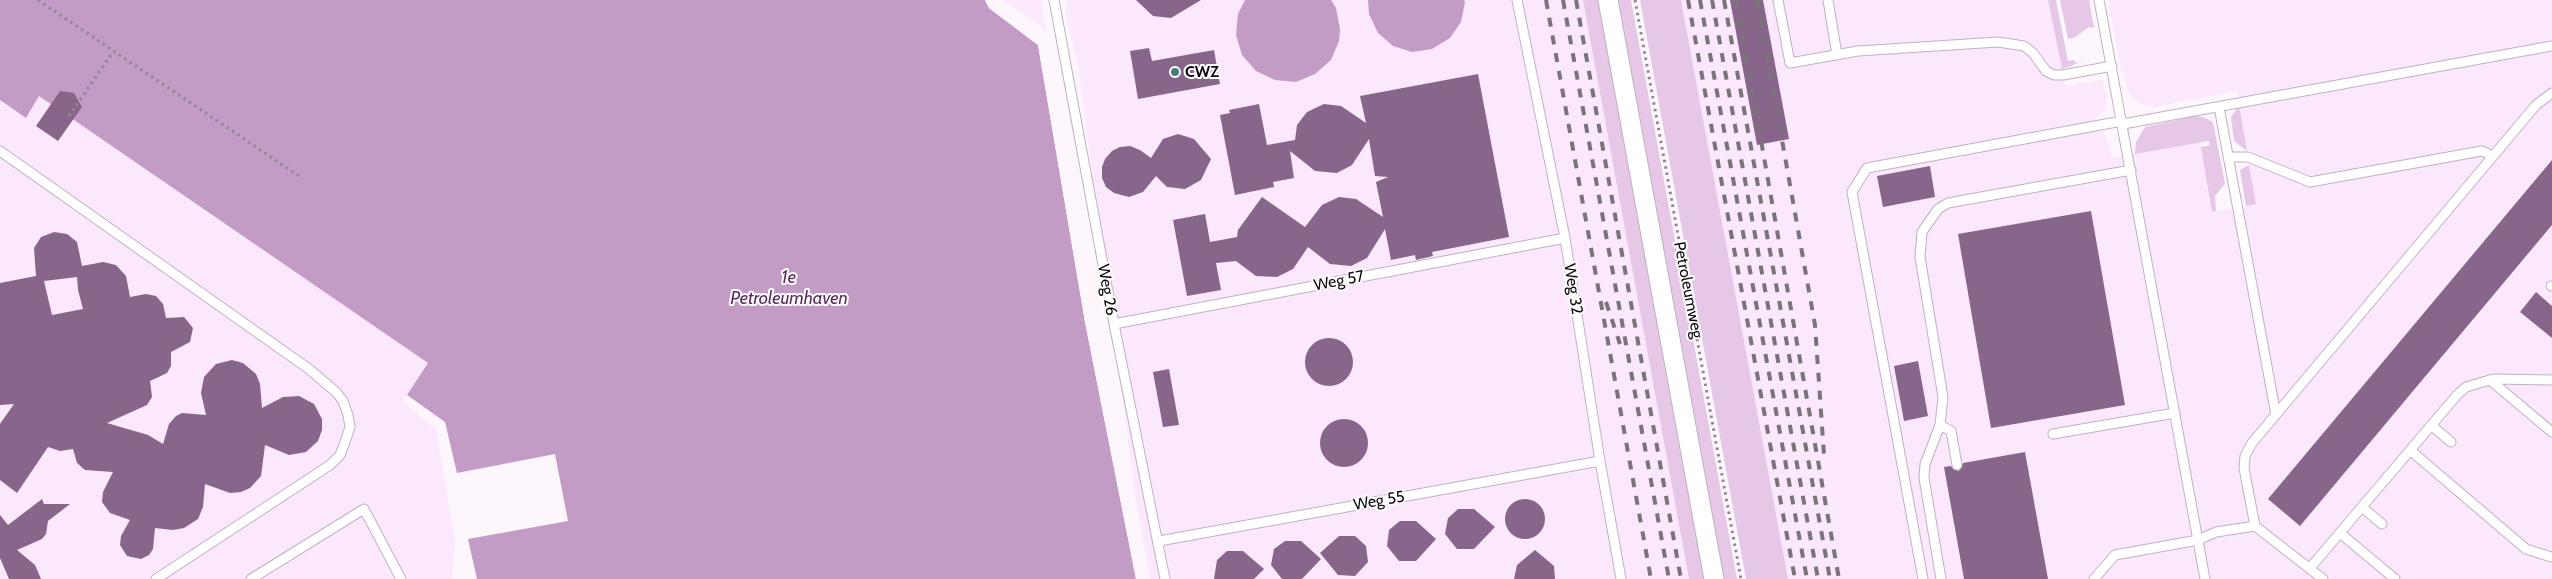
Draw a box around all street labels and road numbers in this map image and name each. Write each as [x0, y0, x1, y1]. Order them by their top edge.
street label: Petroleumweg [1669, 240, 1707, 340]
street label: Weg 32 [1560, 262, 1586, 316]
street label: Weg 26 [1093, 263, 1121, 317]
street label: Weg 57 [1312, 267, 1366, 295]
street label: Weg 55 [1352, 487, 1406, 515]

